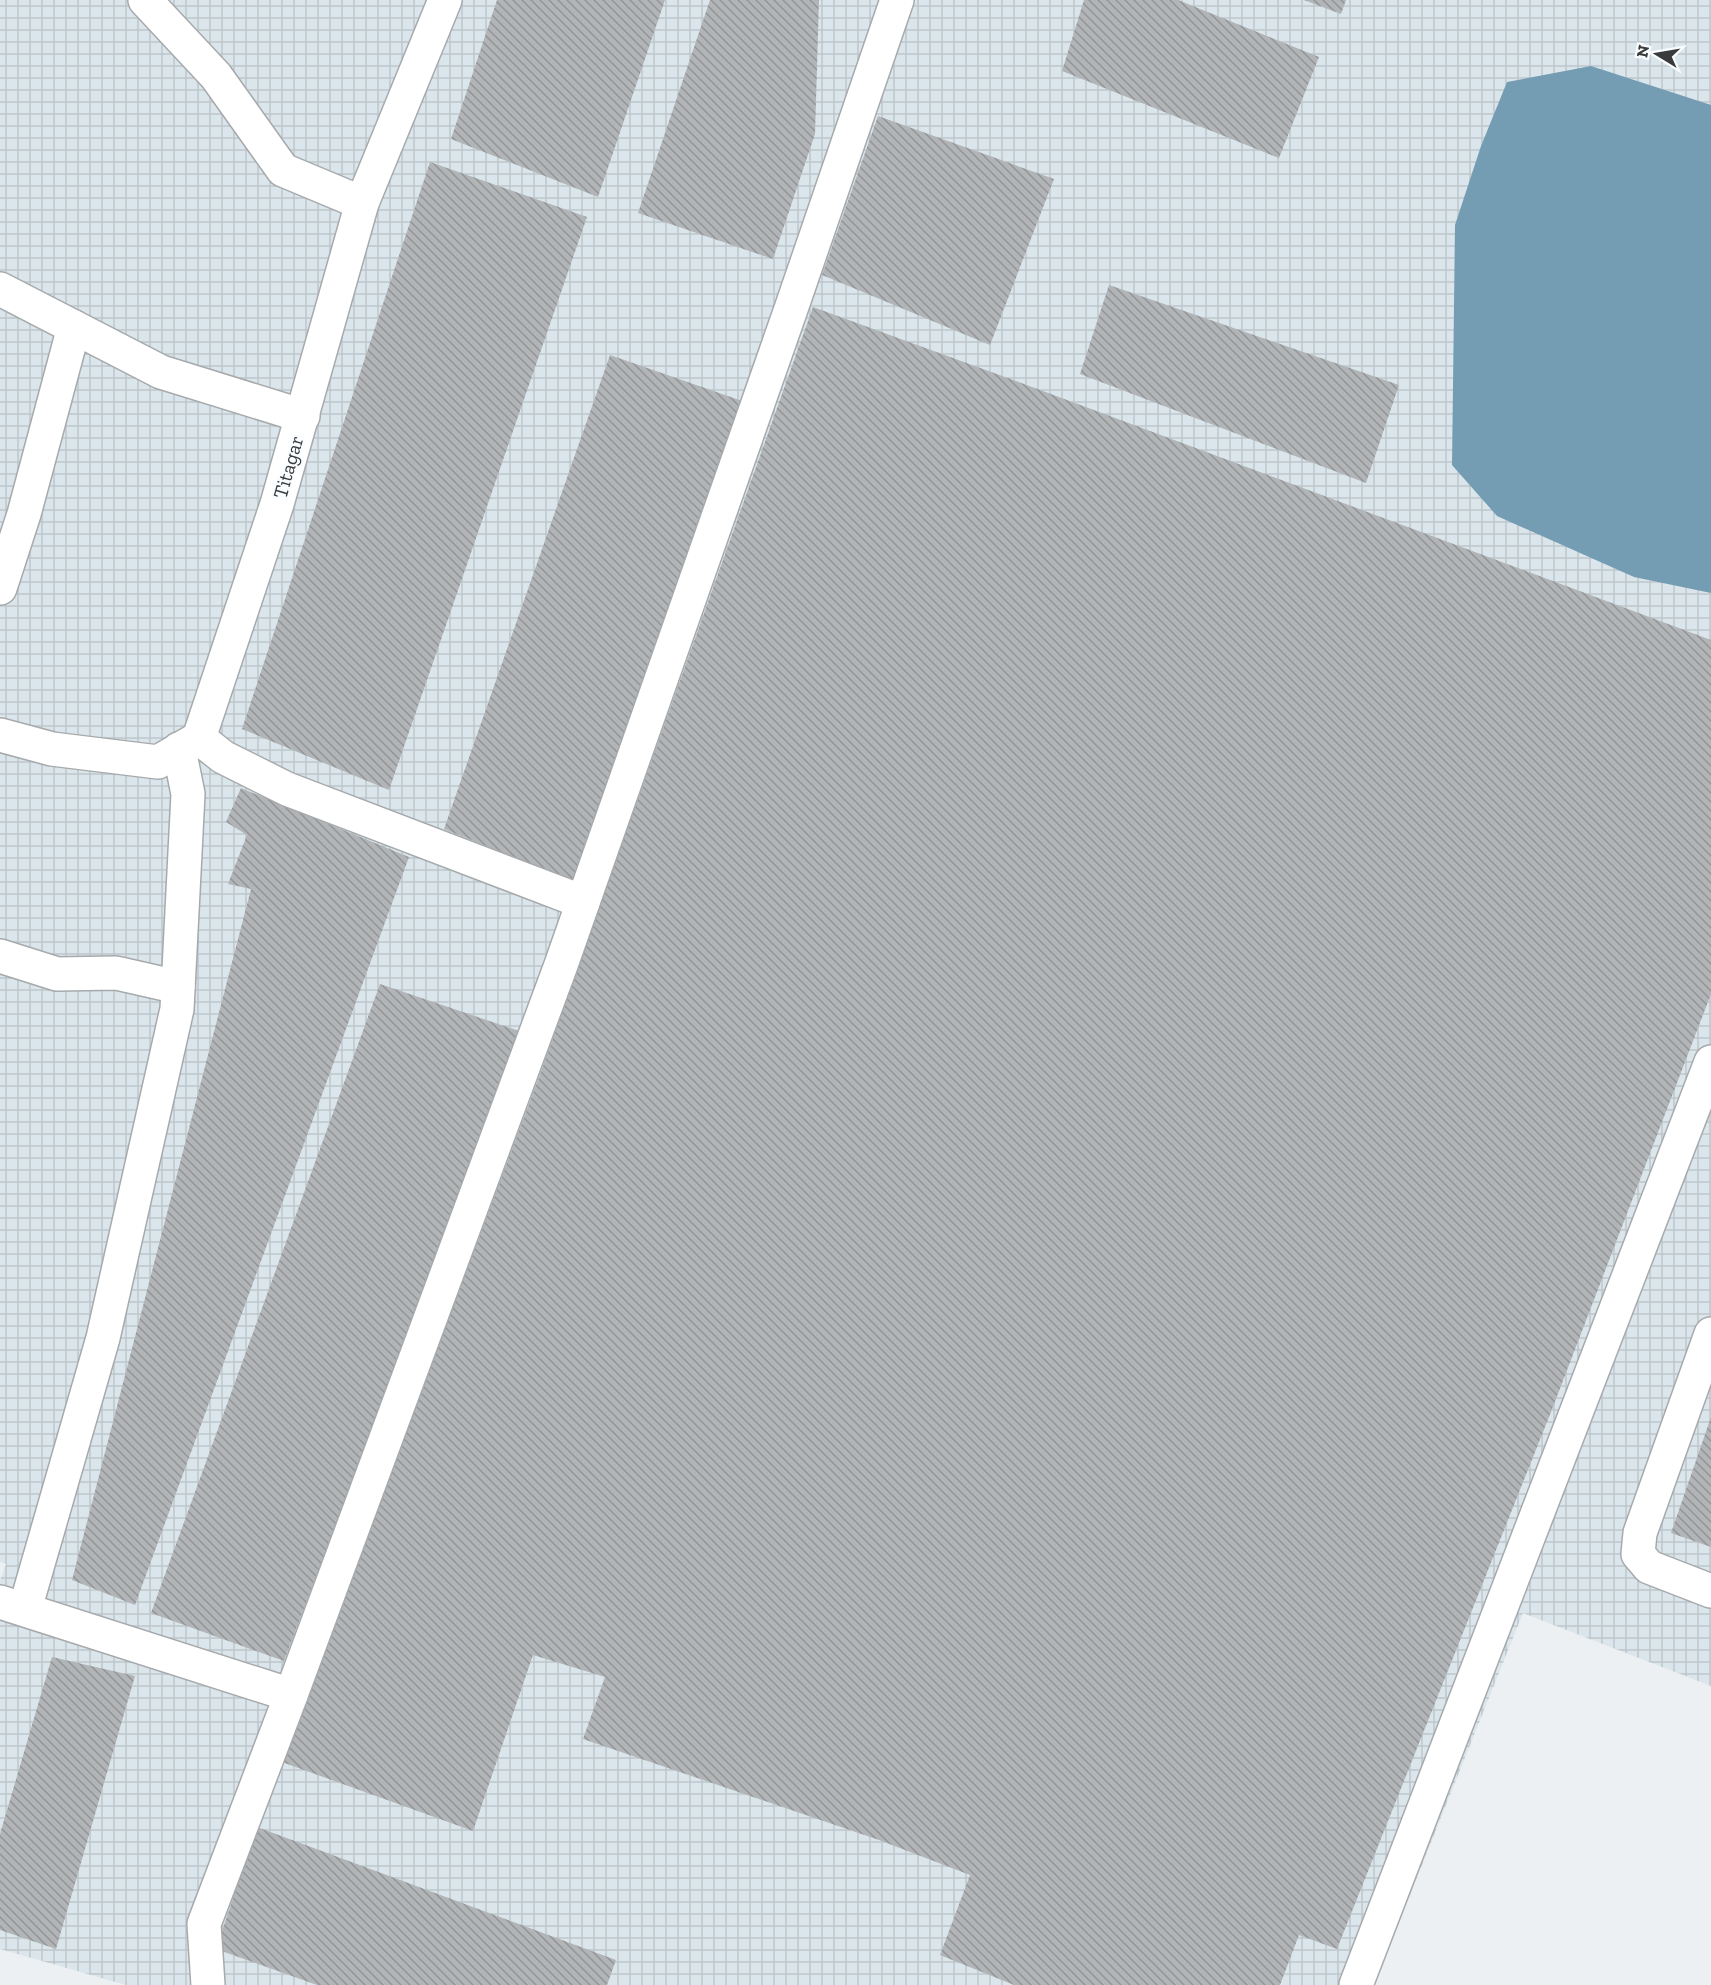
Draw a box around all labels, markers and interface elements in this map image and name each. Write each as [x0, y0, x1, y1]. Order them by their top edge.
north arrow [1627, 24, 1687, 84]
text: N [1632, 43, 1653, 59]
street label: Titagar [268, 433, 308, 501]

